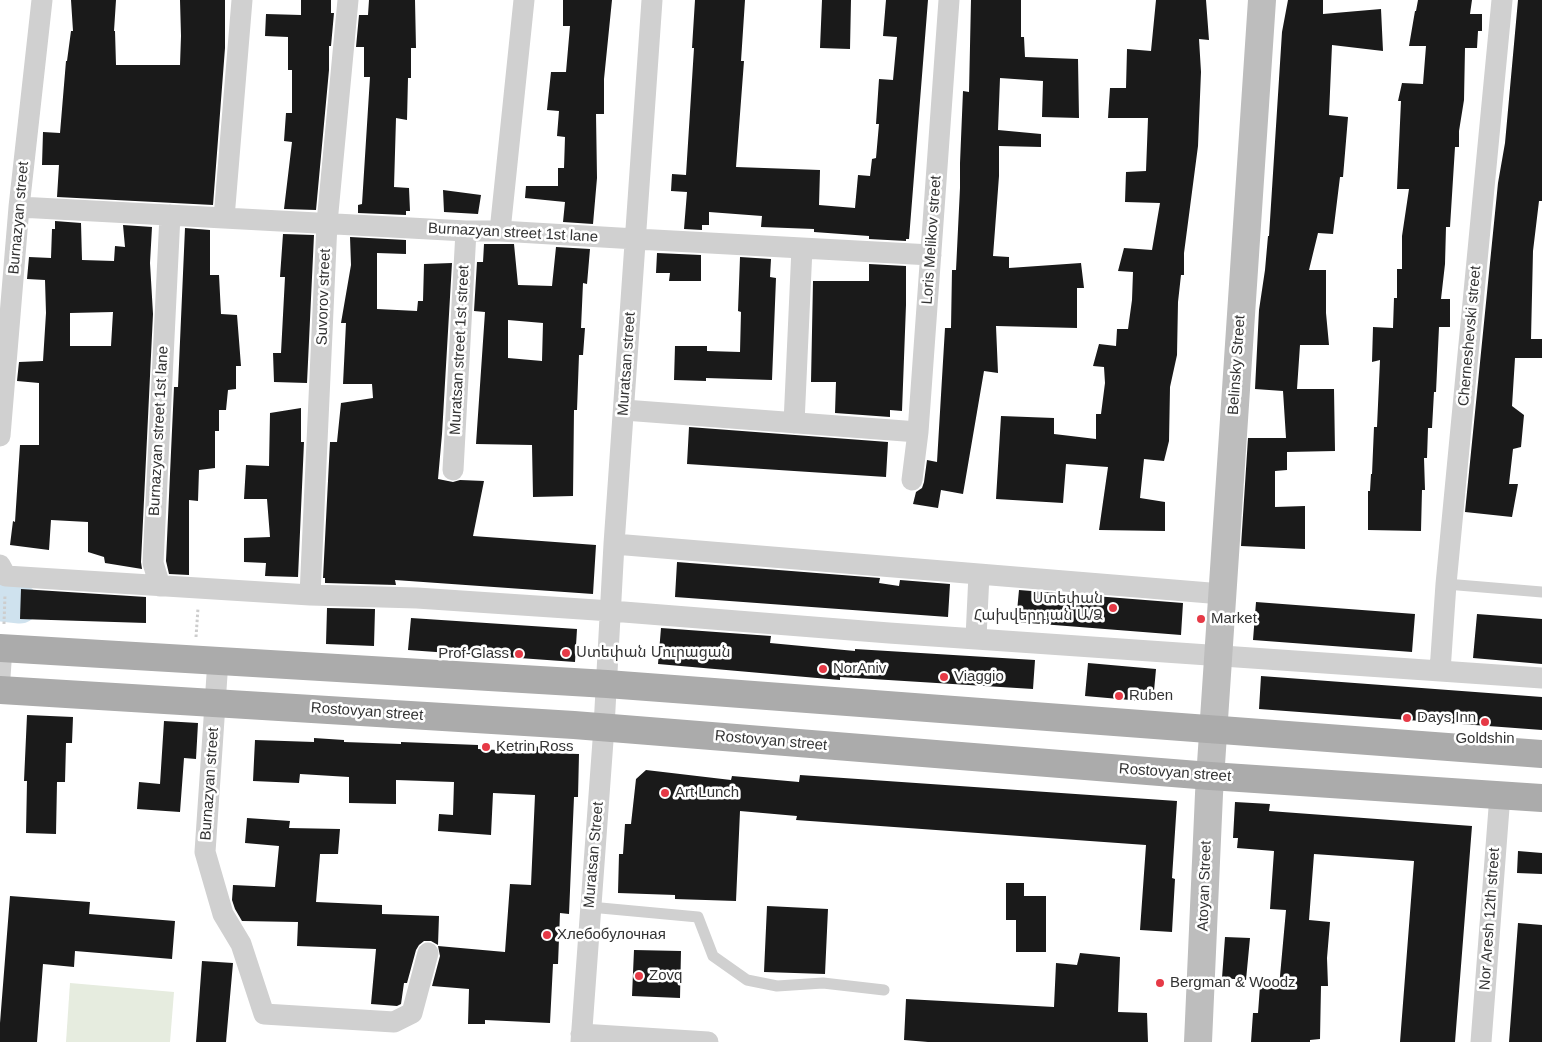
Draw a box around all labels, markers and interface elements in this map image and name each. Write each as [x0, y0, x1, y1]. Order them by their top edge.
street label: Burnazyan street [5, 161, 33, 275]
street label: Loris Melikov street [919, 175, 945, 305]
street label: Burnazyan street 1st lane [428, 220, 598, 246]
street label: Suvorov street [313, 248, 335, 346]
street label: Muratsan street 1st street [447, 265, 473, 435]
street label: Cherneshevski street [1455, 265, 1485, 407]
street label: Muratsan street [614, 311, 640, 417]
street label: Belinsky Street [1225, 314, 1249, 416]
street label: Burnazyan street 1st lane [146, 346, 172, 516]
place label: Ստեփան Հախվերդյան Ա/Ձ [974, 590, 1103, 625]
marker: Ստեփան Հախվերդյան Ա/Ձ [1107, 602, 1119, 614]
place label: Market [1211, 610, 1257, 628]
marker: Market [1195, 613, 1207, 625]
place label: Ստեփան Մուրացան [576, 644, 730, 662]
place label: Prof-Glass [438, 645, 509, 663]
marker: Ստեփան Մուրացան [560, 647, 572, 659]
marker: Prof-Glass [513, 648, 525, 660]
place label: NorAniv [833, 660, 886, 678]
marker: NorAniv [817, 663, 829, 675]
place label: Viaggio [954, 668, 1004, 686]
marker: Viaggio [938, 671, 950, 683]
place label: Ruben [1129, 687, 1173, 705]
marker: Ruben [1113, 690, 1125, 702]
street label: Rostovyan street [310, 699, 424, 725]
place label: Days Inn [1417, 709, 1476, 727]
marker: Days Inn [1401, 712, 1413, 724]
marker: Goldshin [1479, 716, 1491, 728]
street label: Burnazyan street [197, 727, 223, 841]
street label: Rostovyan street [714, 727, 828, 755]
place label: Goldshin [1455, 730, 1515, 748]
place label: Ketrin Ross [496, 738, 574, 756]
marker: Ketrin Ross [480, 741, 492, 753]
street label: Rostovyan street [1118, 760, 1232, 786]
place label: Art Lunch [675, 784, 739, 802]
marker: Art Lunch [659, 787, 671, 799]
street label: Muratsan Street [580, 801, 608, 909]
street label: Atoyan Street [1194, 840, 1216, 932]
street label: Nor Aresh 12th street [1476, 847, 1504, 991]
place label: Хлебобулочная [557, 926, 666, 944]
marker: Хлебобулочная [541, 929, 553, 941]
place label: Zovq [649, 967, 682, 985]
marker: Zovq [633, 970, 645, 982]
place label: Bergman & Woodz [1170, 974, 1296, 992]
marker: Bergman & Woodz [1154, 977, 1166, 989]

